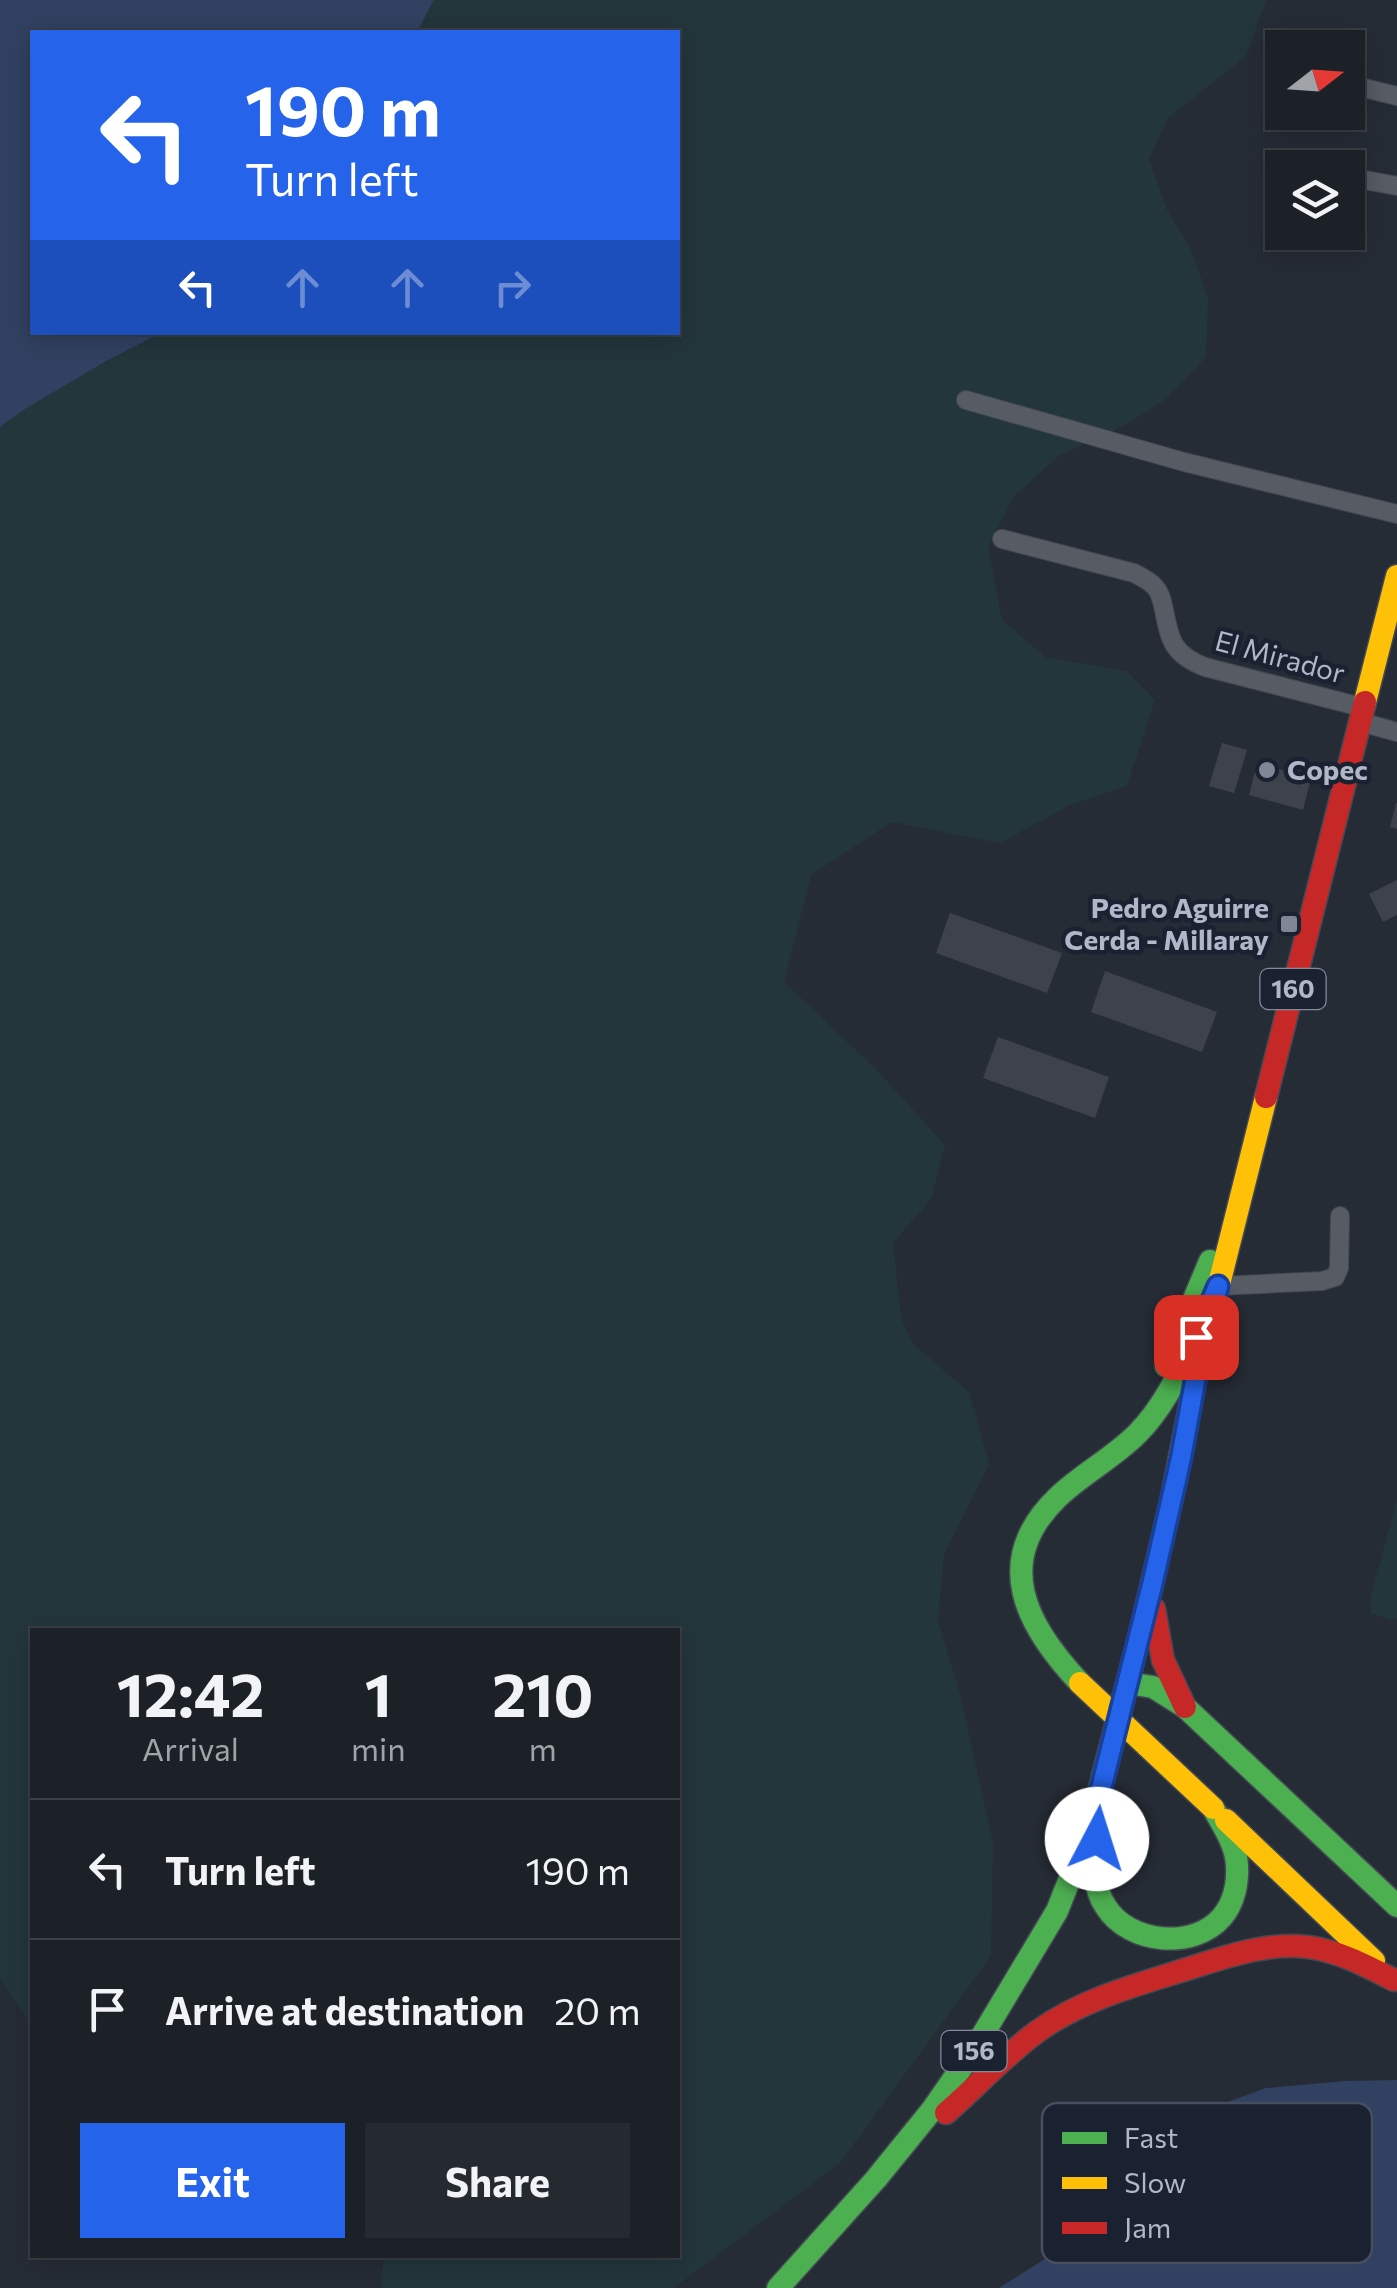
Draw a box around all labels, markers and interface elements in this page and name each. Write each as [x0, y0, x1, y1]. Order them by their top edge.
north arrow [1265, 30, 1365, 130]
map controls [1265, 30, 1365, 250]
text: 190 m [245, 65, 441, 150]
icon: left [80, 70, 210, 200]
text: Turn left [245, 150, 419, 205]
button: layers [1265, 150, 1365, 250]
icon: left [170, 260, 225, 315]
icon: ahead [275, 260, 330, 315]
icon: ahead [380, 260, 435, 315]
icon: right [485, 260, 540, 315]
street label: El Mirador [1212, 622, 1349, 690]
place label: Copec [1287, 752, 1368, 786]
marker: Copec [1256, 759, 1278, 781]
place label: Pedro Aguirre Cerda - Millaray [1064, 890, 1269, 956]
marker: Pedro Aguirre Cerda - Millaray [1278, 913, 1300, 935]
road number: 160 [1260, 969, 1326, 1009]
pin [1154, 1295, 1239, 1380]
icon: arrive [1169, 1310, 1224, 1365]
text: 12:42 [117, 1656, 264, 1729]
text: 1 [365, 1656, 392, 1729]
text: 210 [492, 1656, 593, 1729]
text: Arrival [142, 1728, 239, 1768]
text: min [351, 1728, 405, 1768]
text: m [529, 1728, 557, 1768]
position arrow [1045, 1787, 1149, 1891]
icon: left [80, 1842, 135, 1897]
text: Turn left [165, 1846, 316, 1893]
text: 190 m [525, 1846, 630, 1893]
icon: arrive [80, 1982, 135, 2037]
text: Arrive at destination [165, 1986, 524, 2033]
text: 20 m [554, 1986, 641, 2033]
road number: 156 [942, 2031, 1006, 2071]
legend [1042, 2103, 1372, 2263]
text: Fast [1124, 2120, 1178, 2154]
button: Exit [80, 2123, 345, 2238]
button: Share [365, 2123, 630, 2238]
text: Slow [1124, 2165, 1186, 2199]
text: Jam [1124, 2210, 1171, 2244]

